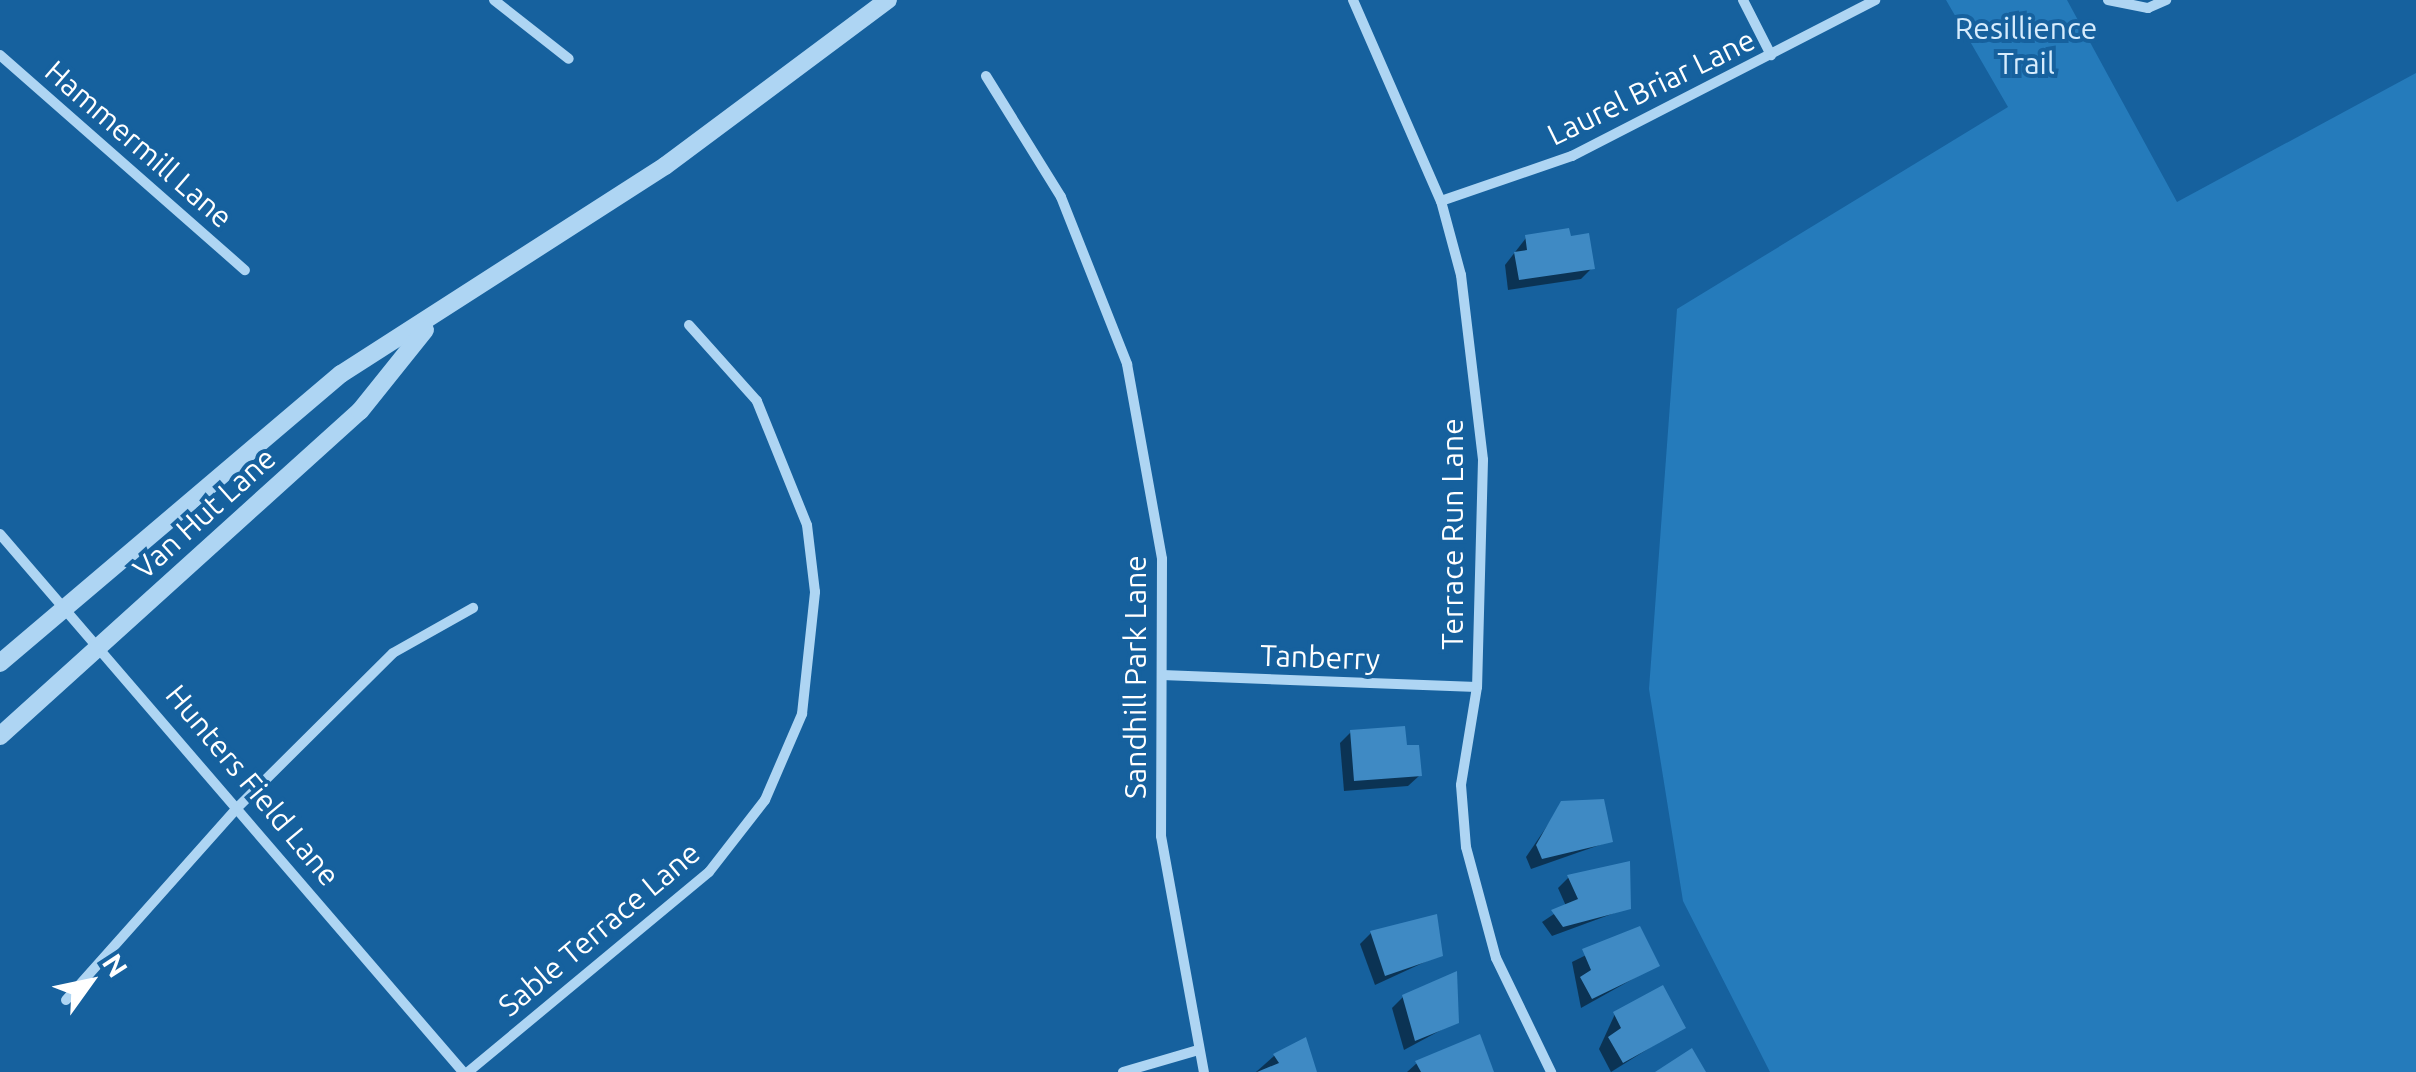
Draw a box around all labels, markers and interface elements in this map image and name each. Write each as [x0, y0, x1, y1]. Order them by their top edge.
park label: Resillience Trail [1955, 10, 2097, 80]
street label: Laurel Briar Lane [1541, 21, 1761, 153]
street label: Hammermill Lane [38, 53, 240, 235]
street label: Terrace Run Lane [1434, 418, 1470, 650]
street label: Van Hut Lane [125, 440, 283, 586]
street label: Sandhill Park Lane [1117, 555, 1153, 799]
street label: Tanberry [1259, 637, 1381, 677]
street label: Hunters Field Lane [159, 677, 347, 893]
street label: Sable Terrace Lane [491, 834, 707, 1024]
north arrow [40, 932, 140, 1032]
text: N [97, 948, 134, 983]

